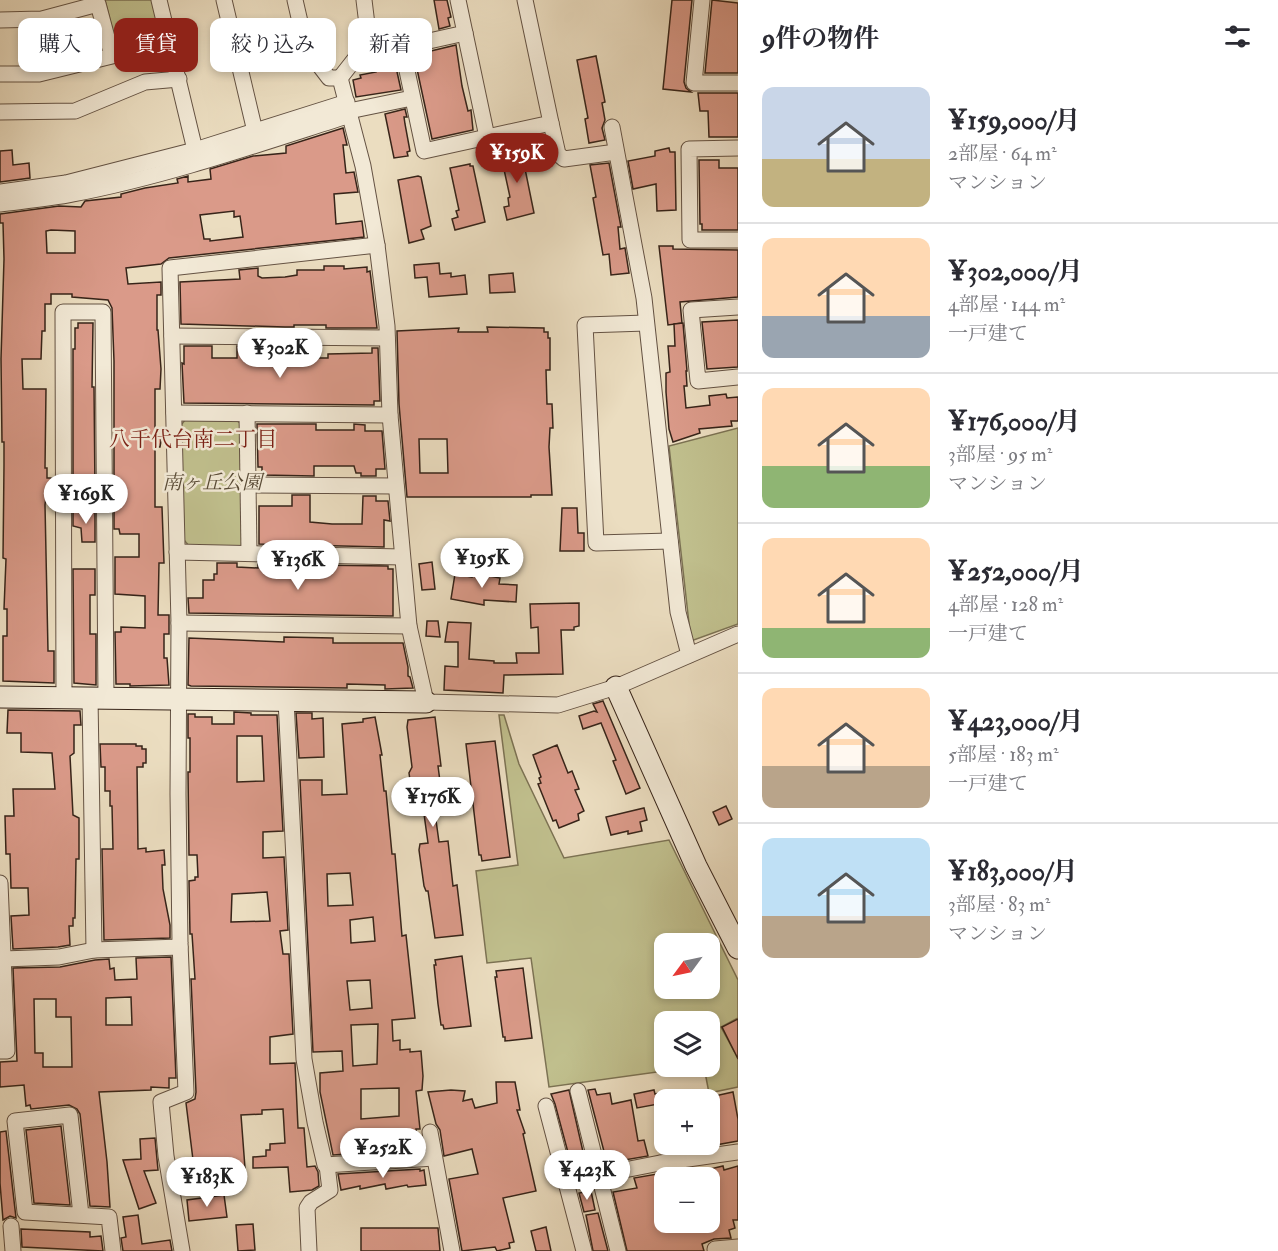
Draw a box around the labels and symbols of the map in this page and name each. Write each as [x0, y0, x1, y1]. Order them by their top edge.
pin: ¥159K [475, 133, 559, 184]
pin: ¥302K [238, 328, 322, 379]
district label: 八千代台南二丁目 [109, 426, 277, 453]
park label: 南ヶ丘公園 [162, 470, 265, 495]
pin: ¥169K [44, 474, 128, 525]
pin: ¥195K [440, 538, 524, 589]
pin: ¥136K [256, 540, 340, 591]
pin: ¥176K [391, 777, 475, 828]
north arrow [654, 933, 720, 999]
pin: ¥252K [341, 1128, 425, 1179]
pin: ¥423K [545, 1150, 629, 1201]
pin: ¥183K [165, 1157, 249, 1208]

